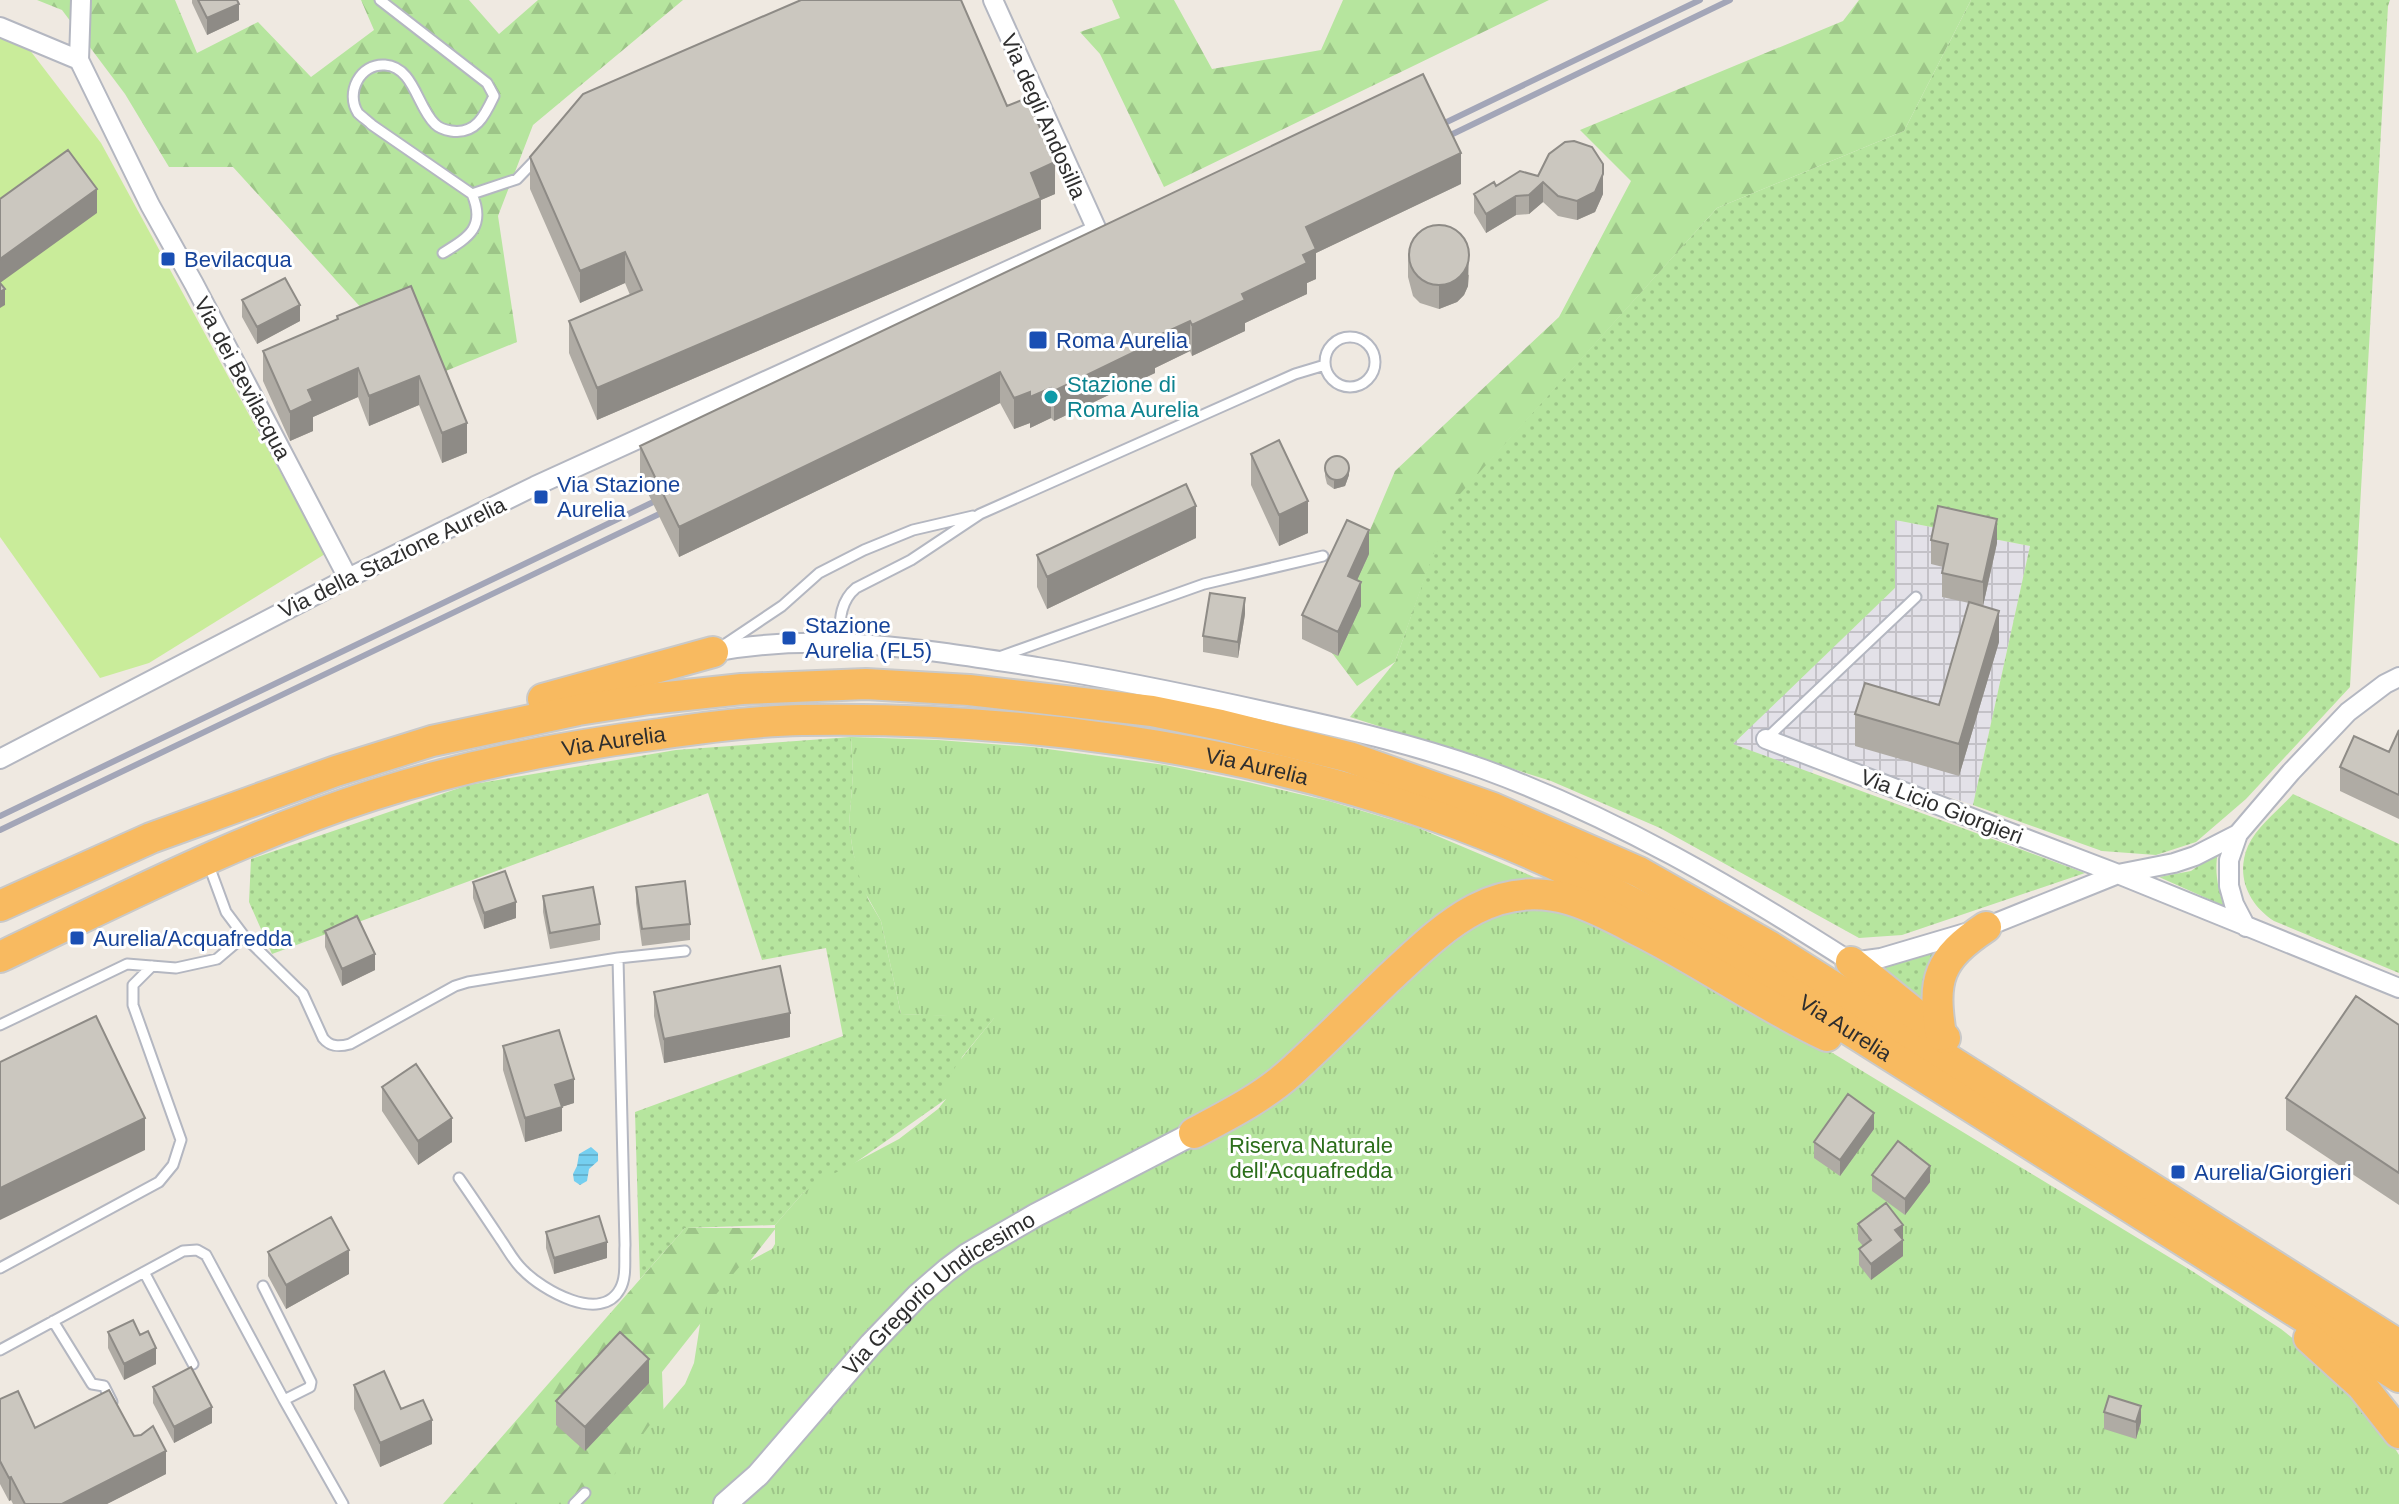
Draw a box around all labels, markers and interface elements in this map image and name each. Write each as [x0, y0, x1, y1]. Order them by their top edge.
street label: Via degli Andosilla [996, 30, 1092, 203]
place label: Bevilacqua [184, 247, 292, 272]
marker: Bevilacqua [159, 250, 177, 268]
street label: Via dei Bevilacqua [189, 293, 296, 465]
place label: Roma Aurelia [1056, 328, 1189, 353]
marker: Roma Aurelia [1027, 329, 1049, 351]
place label: Stazione di Roma Aurelia [1067, 372, 1200, 422]
marker: Stazione di Roma Aurelia [1042, 388, 1060, 406]
place label: Via Stazione Aurelia [557, 472, 680, 522]
marker: Via Stazione Aurelia [532, 488, 550, 506]
street label: Via della Stazione Aurelia [275, 491, 510, 623]
place label: Stazione Aurelia (FL5) [805, 613, 932, 663]
marker: Stazione Aurelia (FL5) [780, 629, 798, 647]
street label: Via Aurelia [560, 721, 668, 762]
street label: Via Aurelia [1203, 743, 1312, 790]
street label: Via Licio Giorgieri [1857, 764, 2027, 849]
place label: Aurelia/Acquafredda [93, 926, 293, 951]
marker: Aurelia/Acquafredda [68, 929, 86, 947]
street label: Via Aurelia [1794, 989, 1897, 1067]
park label: Riserva Naturale dell'Acquafredda [1229, 1133, 1393, 1183]
place label: Aurelia/Giorgieri [2194, 1160, 2352, 1185]
marker: Aurelia/Giorgieri [2169, 1163, 2187, 1181]
street label: Via Gregorio Undicesimo [838, 1206, 1039, 1381]

